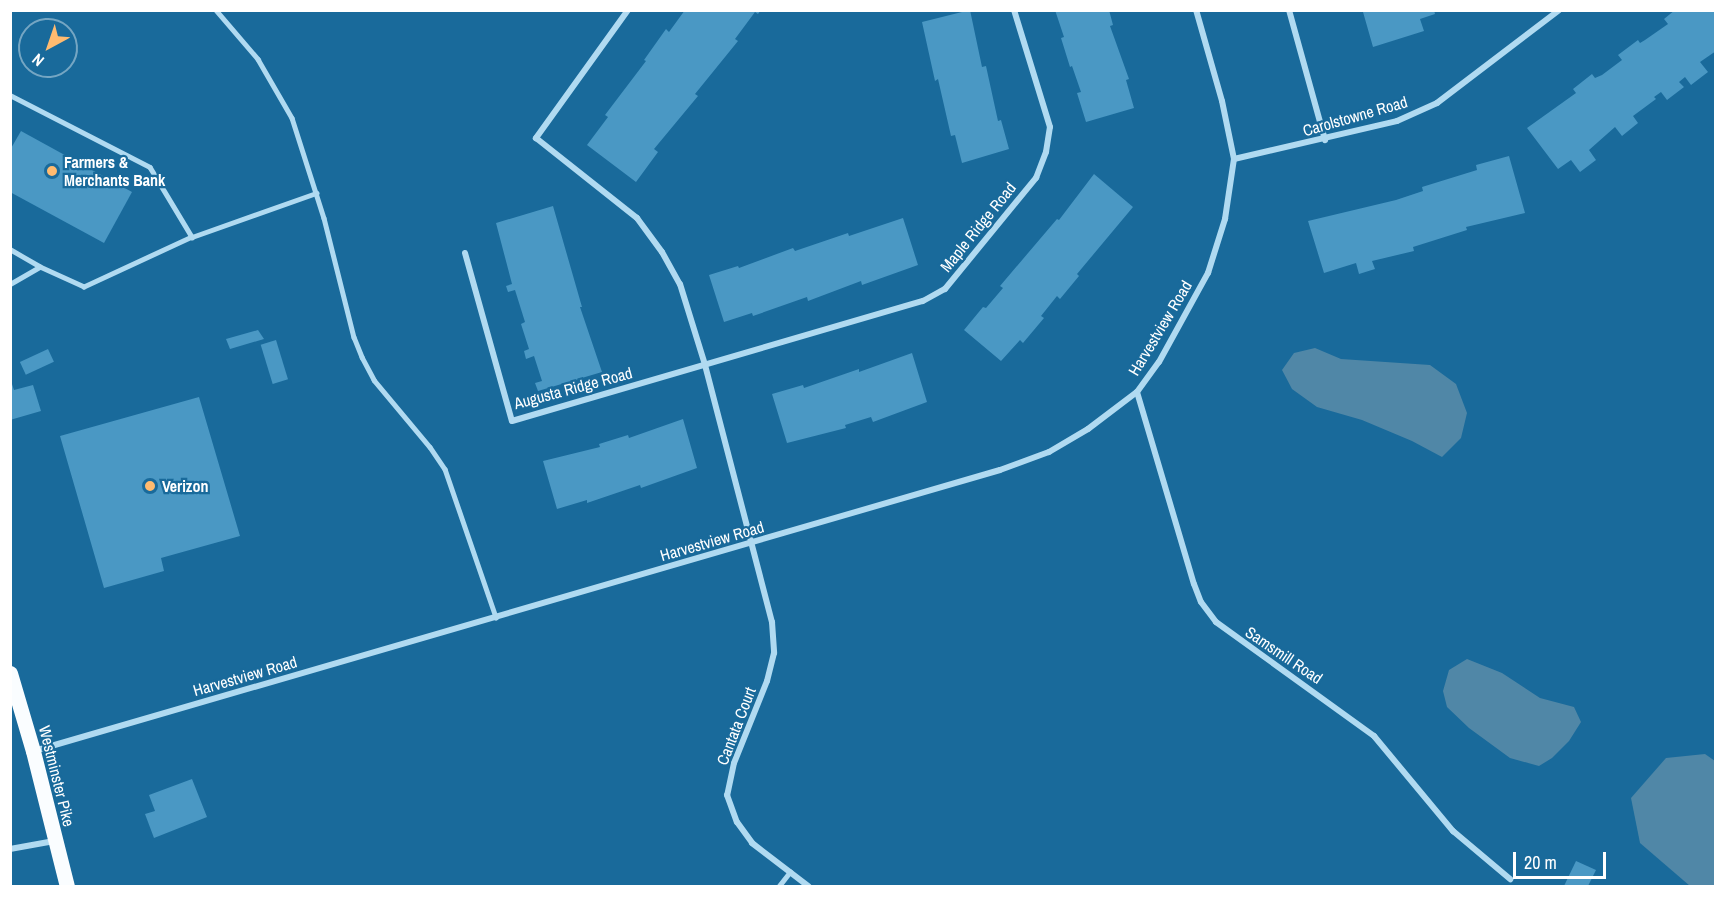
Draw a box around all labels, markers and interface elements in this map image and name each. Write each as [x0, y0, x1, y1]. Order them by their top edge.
north arrow [18, 18, 78, 78]
text: N [27, 49, 48, 72]
street label: Carolstowne Road [1300, 92, 1410, 140]
place label: Farmers & Merchants Bank [64, 152, 165, 190]
marker: Farmers & Merchants Bank [45, 164, 59, 178]
street label: Maple Ridge Road [936, 178, 1020, 276]
street label: Harvestview Road [1124, 277, 1196, 379]
street label: Augusta Ridge Road [512, 363, 634, 413]
place label: Verizon [162, 476, 208, 496]
marker: Verizon [143, 479, 157, 493]
street label: Harvestview Road [658, 517, 766, 565]
street label: Samsmill Road [1242, 622, 1326, 688]
street label: Harvestview Road [191, 652, 299, 700]
street label: Cantata Court [712, 684, 760, 768]
street label: Westminster Pike [35, 724, 79, 828]
scale bar [1516, 840, 1609, 878]
text: 20 m [1524, 850, 1557, 875]

